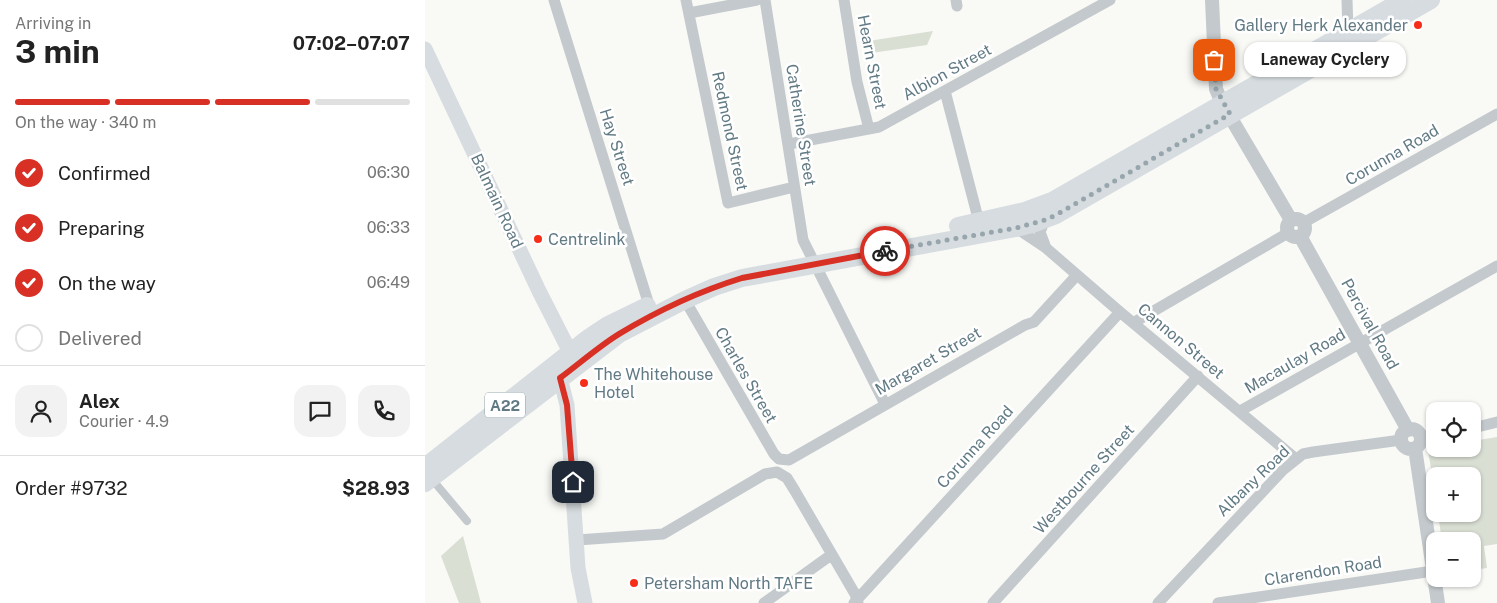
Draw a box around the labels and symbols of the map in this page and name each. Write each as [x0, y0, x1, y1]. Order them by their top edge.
street label: Hearn Street [854, 13, 890, 111]
place label: Gallery Herk Alexander [1234, 16, 1408, 35]
marker: Gallery Herk Alexander [1412, 19, 1424, 31]
pin [1193, 39, 1235, 81]
street label: Albion Street [899, 40, 995, 104]
callout: Laneway Cyclery [1244, 42, 1407, 78]
street label: Catherine Street [782, 63, 820, 187]
street label: Redmond Street [708, 70, 752, 192]
street label: Hay Street [596, 106, 638, 188]
street label: Corunna Road [1342, 121, 1442, 189]
street label: Balmain Road [467, 151, 527, 251]
courier [860, 226, 910, 276]
place label: Centrelink [548, 230, 625, 249]
marker: Centrelink [532, 233, 544, 245]
street label: Percival Road [1337, 275, 1403, 373]
street label: Cannon Street [1134, 299, 1228, 383]
street label: Margaret Street [872, 323, 984, 399]
street label: Charles Street [711, 324, 781, 426]
street label: Macaulay Road [1241, 324, 1349, 398]
place label: The Whitehouse Hotel [594, 365, 713, 402]
marker: The Whitehouse Hotel [578, 377, 590, 389]
road number: A22 [485, 392, 525, 418]
street label: Corunna Road [933, 402, 1017, 492]
street label: Westbourne Street [1030, 420, 1138, 538]
street label: Albany Road [1213, 442, 1293, 520]
pin [552, 461, 594, 503]
street label: Clarendon Road [1263, 552, 1383, 590]
place label: Petersham North TAFE [644, 574, 813, 593]
marker: Petersham North TAFE [628, 577, 640, 589]

